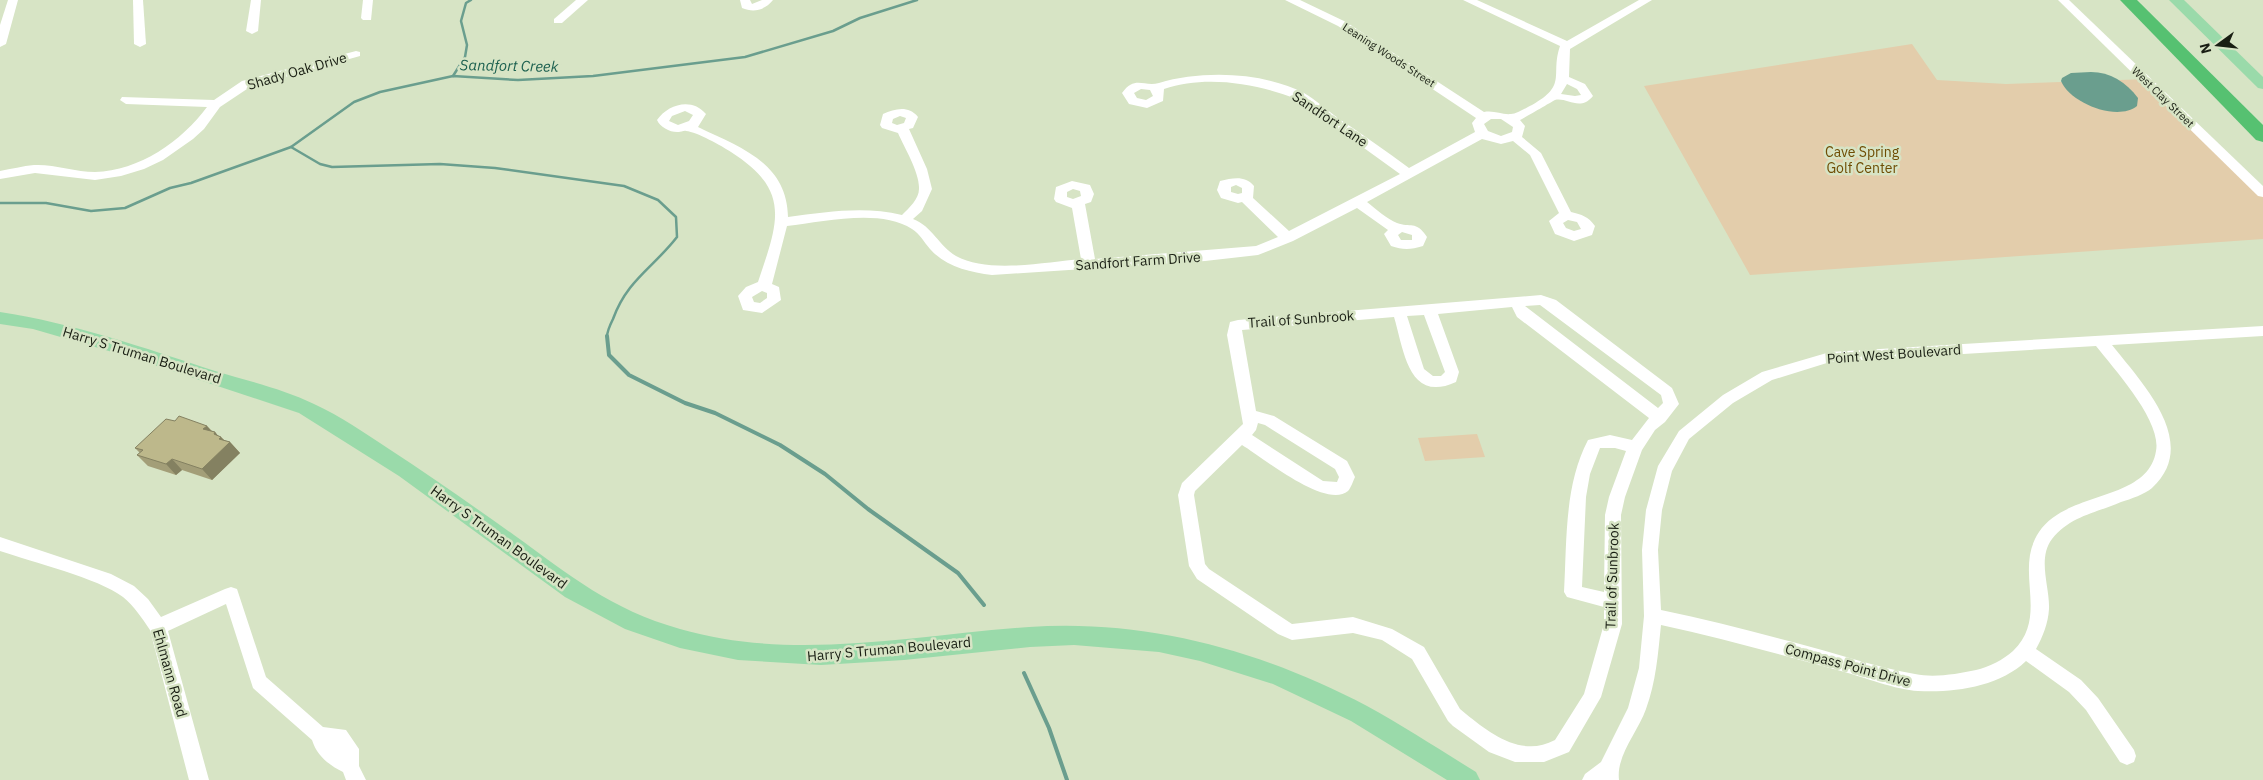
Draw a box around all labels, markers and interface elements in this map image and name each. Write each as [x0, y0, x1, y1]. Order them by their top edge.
street label: Leaning Woods Street [1340, 20, 1438, 90]
north arrow [2193, 20, 2243, 70]
text: N [2195, 41, 2215, 56]
street label: Shady Oak Drive [245, 48, 349, 94]
water label: Sandfort Creek [459, 55, 559, 76]
street label: West Clay Street [2129, 64, 2197, 130]
street label: Sandfort Lane [1289, 87, 1372, 151]
park label: Cave Spring Golf Center [1825, 143, 1900, 177]
street label: Sandfort Farm Drive [1075, 248, 1201, 274]
street label: Trail of Sunbrook [1247, 306, 1355, 332]
street label: Harry S Truman Boulevard [61, 322, 223, 388]
street label: Point West Boulevard [1826, 340, 1962, 368]
street label: Harry S Truman Boulevard [427, 481, 571, 593]
street label: Trail of Sunbrook [1601, 522, 1623, 630]
street label: Ehlmann Road [149, 627, 191, 719]
street label: Harry S Truman Boulevard [806, 633, 972, 665]
street label: Compass Point Drive [1783, 640, 1913, 691]

